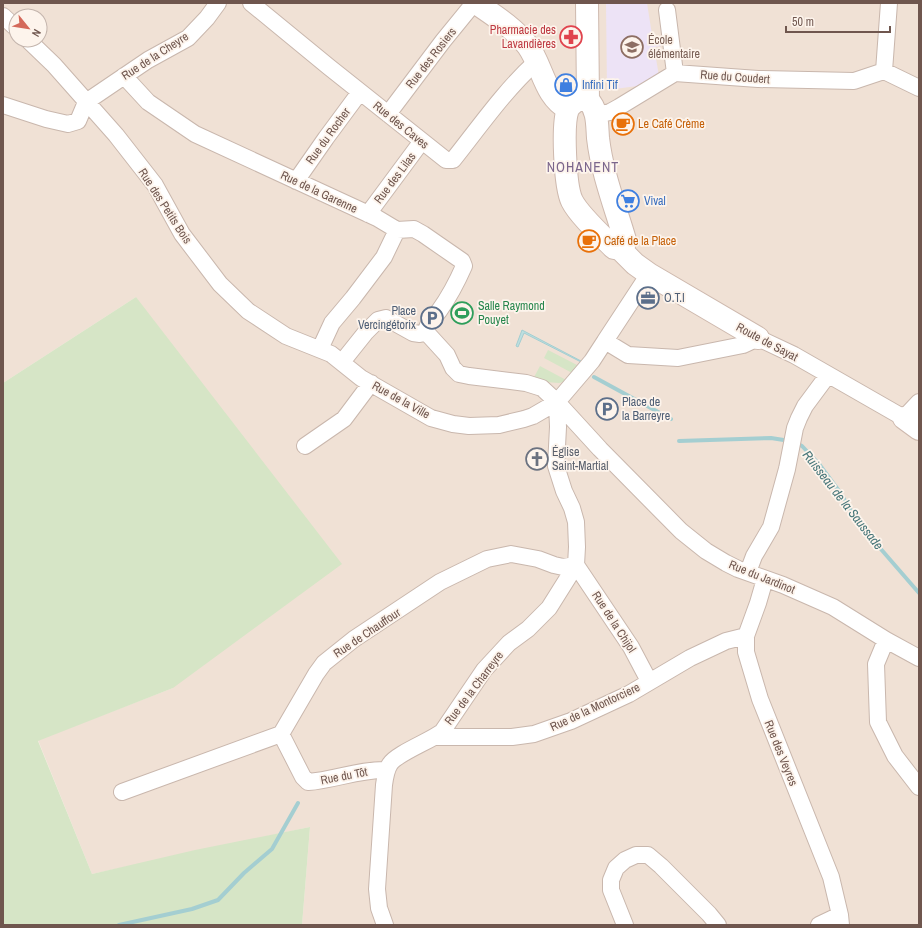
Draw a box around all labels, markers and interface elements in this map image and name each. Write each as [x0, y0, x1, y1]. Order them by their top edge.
north arrow [8, 8, 48, 48]
scale bar [786, 8, 890, 34]
text: 50 m [792, 14, 814, 30]
place label: Pharmacie des Lavandières [490, 22, 556, 52]
street label: Rue des Rosiers [402, 24, 460, 92]
pharmacy icon: Pharmacie des Lavandières [558, 24, 584, 50]
text: N [29, 27, 44, 39]
street label: Rue de la Cheyre [119, 28, 191, 84]
place label: École élémentaire [648, 32, 700, 62]
school or university icon: École élémentaire [619, 34, 645, 60]
street label: Rue du Coudert [700, 67, 770, 87]
shop icon: Infini Tif [553, 72, 579, 98]
place label: Infini Tif [582, 77, 618, 93]
street label: Rue des Caves [370, 98, 432, 152]
street label: Rue du Rocher [302, 104, 354, 167]
cafe icon: Le Café Crème [610, 111, 636, 137]
place label: Le Café Crème [638, 116, 705, 132]
street label: Rue des Lilas [371, 149, 420, 207]
district label: NOHANENT [547, 158, 619, 176]
street label: Rue des Petits Bois [135, 165, 195, 247]
street label: Rue de la Garenne [278, 167, 360, 217]
supermarket icon: Vival [615, 188, 641, 214]
place label: Vival [644, 193, 666, 209]
cafe icon: Café de la Place [576, 228, 602, 254]
place label: Café de la Place [604, 233, 676, 249]
office icon: O.T.I [635, 285, 661, 311]
place label: O.T.I [664, 290, 685, 306]
place label: Salle Raymond Pouyet [478, 298, 545, 328]
sports icon: Salle Raymond Pouyet [449, 300, 475, 326]
place label: Place Vercingétorix [358, 303, 416, 333]
parking icon: Place Vercingétorix [419, 305, 445, 331]
street label: Route de Sayat [733, 319, 801, 365]
street label: Rue de la Ville [369, 378, 433, 422]
place label: Place de la Barreyre [622, 394, 670, 424]
parking icon: Place de la Barreyre [594, 396, 620, 422]
place label: Église Saint-Martial [552, 444, 608, 474]
church icon: Église Saint-Martial [524, 446, 550, 472]
water label: Ruisseau de la Saussade [799, 447, 887, 553]
street label: Rue du Jardinot [727, 556, 798, 598]
street label: Rue de la Chijol [588, 588, 640, 656]
street label: Rue de Chauffour [330, 604, 404, 661]
street label: Rue de la Charreyre [441, 648, 507, 728]
street label: Rue de la Montorciere [548, 679, 642, 735]
street label: Rue des Veyres [761, 718, 801, 788]
street label: Rue du Tôt [319, 764, 369, 788]

